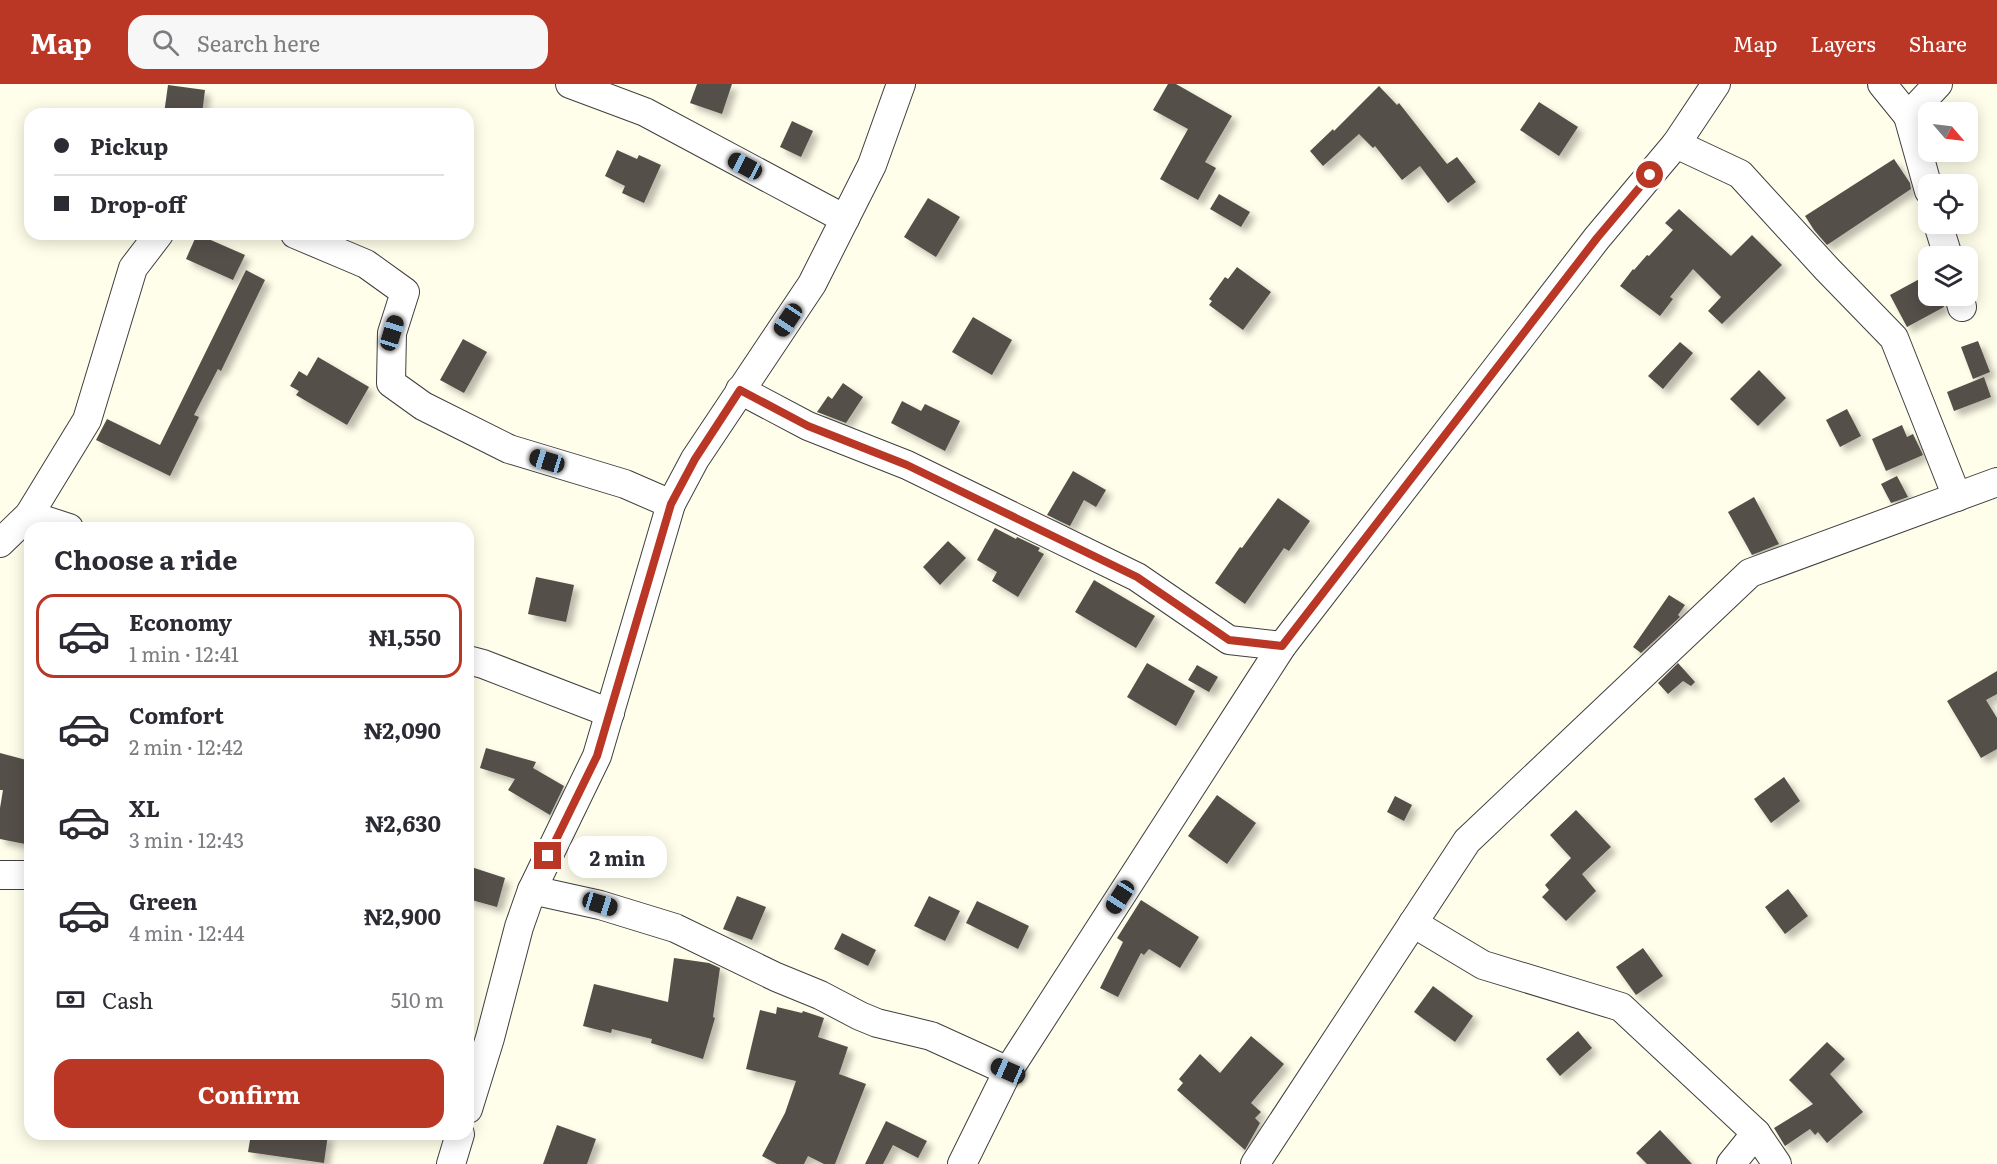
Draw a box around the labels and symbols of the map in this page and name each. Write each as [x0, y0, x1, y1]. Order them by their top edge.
north arrow [1918, 102, 1978, 162]
car [725, 150, 765, 182]
route start [1636, 161, 1663, 188]
car [770, 300, 806, 340]
car [378, 313, 406, 353]
car [527, 447, 567, 475]
callout: 2 min [569, 835, 668, 877]
route end [534, 842, 561, 869]
car [1103, 877, 1137, 917]
car [580, 890, 620, 918]
car [988, 1055, 1028, 1087]

